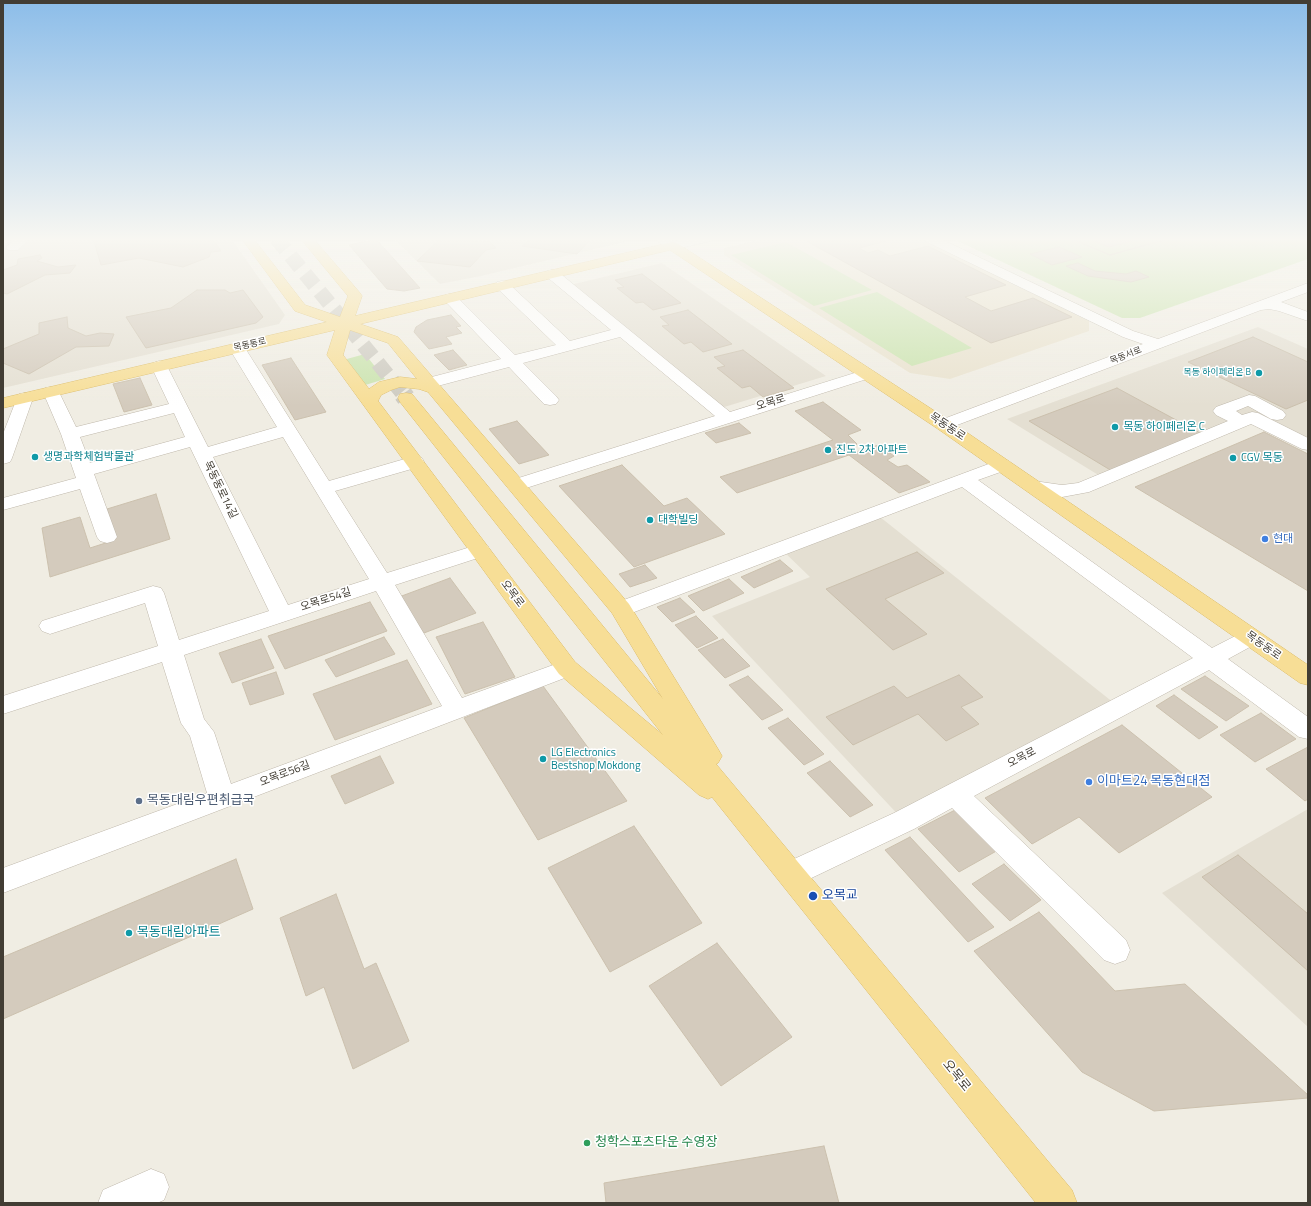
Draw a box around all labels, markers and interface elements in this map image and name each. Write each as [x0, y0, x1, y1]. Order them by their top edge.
street label: 목동동로 [233, 336, 267, 354]
street label: 목동서로 [1109, 345, 1143, 367]
place label: 목동 하이페리온 B [1184, 368, 1251, 378]
marker: 목동 하이페리온 B [1254, 368, 1264, 378]
street label: 오목로 [755, 392, 787, 414]
street label: 목동동로 [927, 410, 967, 444]
place label: 목동 하이페리온 C [1123, 420, 1205, 434]
marker: 목동 하이페리온 C [1110, 422, 1120, 432]
place label: 진도 2차 아파트 [836, 443, 908, 457]
marker: 진도 2차 아파트 [823, 445, 833, 455]
place label: 생명과학체험박물관 [43, 450, 134, 464]
place label: CGV 목동 [1241, 451, 1283, 465]
marker: 생명과학체험박물관 [30, 452, 40, 462]
marker: CGV 목동 [1228, 453, 1238, 463]
street label: 목동동로14길 [200, 459, 240, 521]
place label: 대학빌딩 [658, 513, 698, 527]
marker: 대학빌딩 [645, 515, 655, 525]
place label: 현대 [1273, 532, 1293, 546]
marker: 현대 [1260, 534, 1270, 544]
street label: 오목로 [498, 578, 526, 610]
street label: 오목로54길 [299, 586, 353, 614]
street label: 목동동로 [1243, 629, 1283, 663]
street label: 오목로 [1005, 745, 1039, 771]
place label: LG Electronics Bestshop Mokdong [551, 746, 641, 772]
marker: LG Electronics Bestshop Mokdong [538, 754, 548, 764]
street label: 오목로56길 [258, 758, 312, 790]
place label: 이마트24 목동현대점 [1097, 774, 1210, 790]
marker: 이마트24 목동현대점 [1084, 777, 1094, 787]
place label: 목동대림우편취급국 [147, 793, 255, 809]
marker: 목동대림우편취급국 [134, 796, 144, 806]
place label: 오목교 [822, 888, 858, 904]
marker: 오목교 [807, 890, 819, 902]
place label: 목동대림아파트 [137, 925, 221, 941]
marker: 목동대림아파트 [124, 928, 134, 938]
street label: 오목로 [939, 1057, 973, 1095]
place label: 청학스포츠타운 수영장 [595, 1135, 717, 1151]
marker: 청학스포츠타운 수영장 [582, 1138, 592, 1148]

